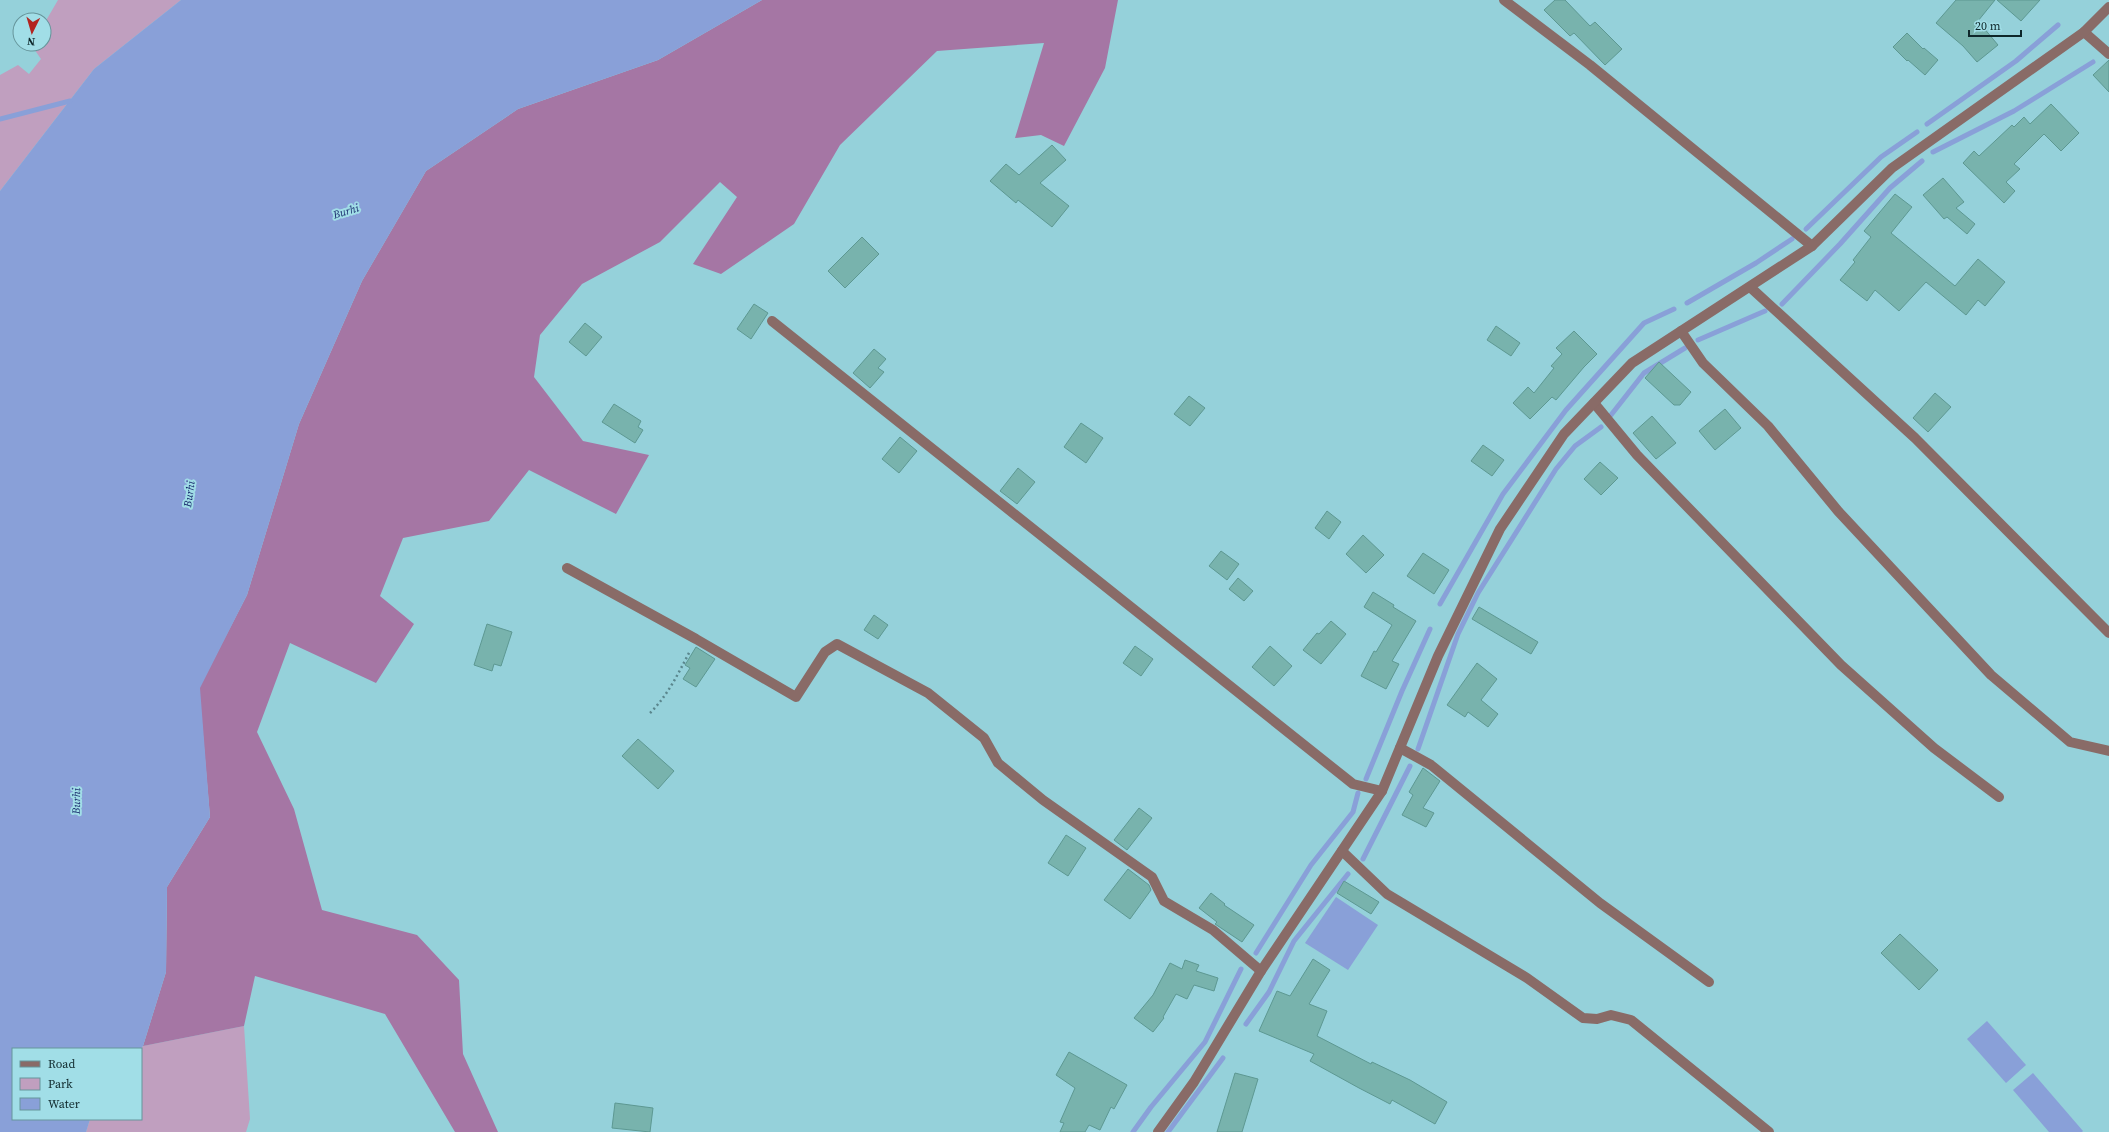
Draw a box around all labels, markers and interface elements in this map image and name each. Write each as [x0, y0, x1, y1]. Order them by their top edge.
north arrow [12, 12, 52, 52]
scale bar [1969, 12, 2021, 38]
text: 20 m [1975, 18, 2001, 34]
text: N [27, 34, 36, 49]
water label: Burhi [330, 200, 362, 223]
water label: Burhi [180, 479, 199, 509]
water label: Burhi [69, 787, 84, 815]
legend [12, 1048, 142, 1120]
text: Road [48, 1056, 75, 1072]
text: Park [48, 1076, 73, 1092]
text: Water [48, 1096, 80, 1112]

